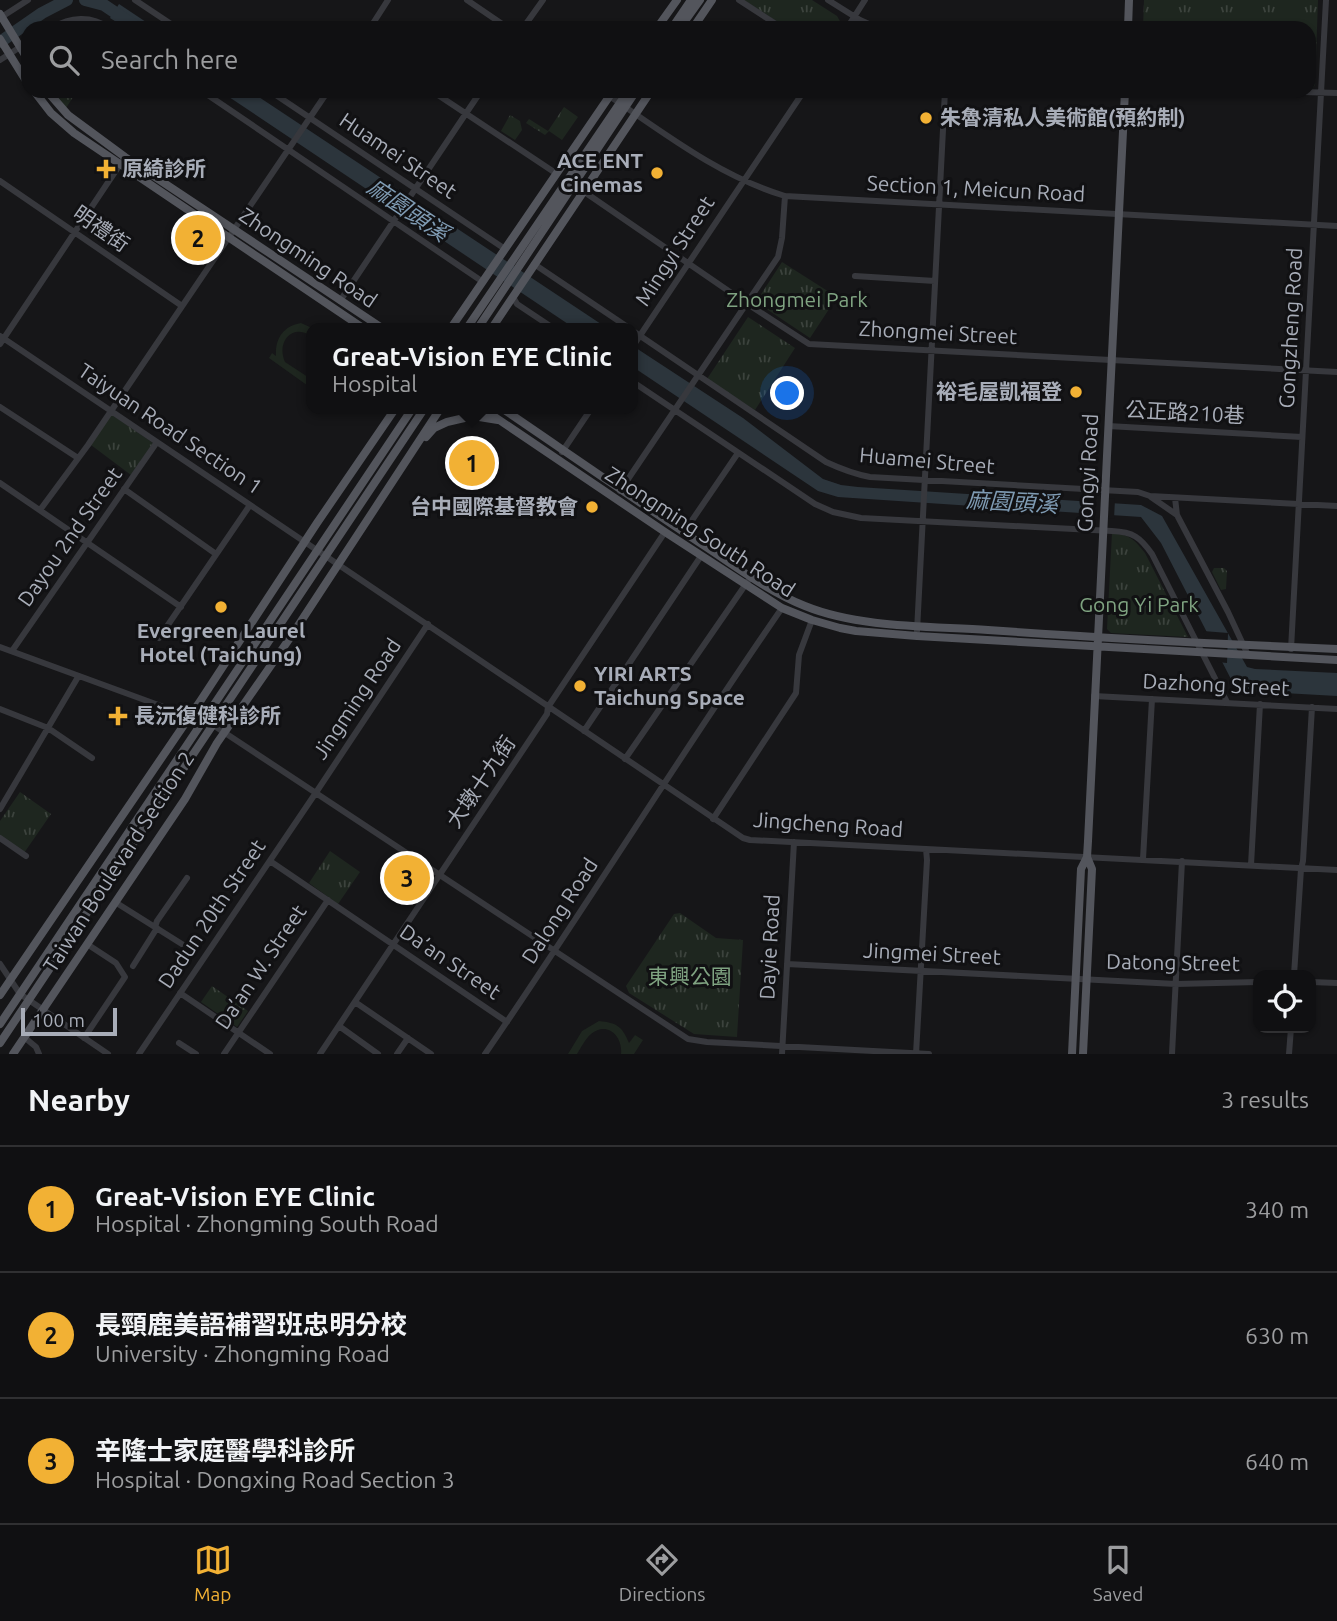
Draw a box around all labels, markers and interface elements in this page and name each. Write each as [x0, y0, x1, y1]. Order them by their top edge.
search box [21, 21, 1316, 98]
icon: search [45, 41, 83, 79]
text: Search here [101, 45, 238, 74]
place label: 朱魯清私人美術館(預約制) [940, 105, 1186, 129]
street label: Huamei Street [336, 107, 462, 203]
marker: 朱魯清私人美術館(預約制) [918, 110, 934, 126]
place label: ACE ENT Cinemas [557, 148, 643, 196]
place label: 原綺診所 [122, 156, 206, 180]
marker: 原綺診所 [96, 159, 116, 179]
marker: ACE ENT Cinemas [649, 165, 665, 181]
street label: Section 1, Meicun Road [866, 170, 1086, 206]
water label: 麻園頭溪 [363, 173, 456, 247]
street label: Mingyi Street [630, 191, 719, 310]
street label: 明禮街 [69, 200, 134, 256]
street label: Zhongming Road [235, 202, 382, 312]
pin: 2 [175, 212, 221, 264]
street label: Gongzheng Road [1274, 247, 1306, 409]
park label: Zhongmei Park [726, 287, 868, 311]
street label: Zhongmei Street [858, 316, 1018, 348]
popup [306, 323, 638, 414]
text: Great-Vision EYE Clinic [332, 342, 612, 371]
street label: Taiyuan Road Section 1 [74, 358, 267, 499]
text: Hospital [332, 371, 417, 396]
your location [770, 376, 804, 410]
place label: 裕毛屋凱福登 [936, 379, 1062, 403]
marker: 裕毛屋凱福登 [1068, 384, 1084, 400]
street label: 公正路210巷 [1125, 397, 1245, 427]
street label: Gongyi Road [1072, 413, 1102, 533]
pin: 1 [449, 437, 495, 489]
street label: Huamei Street [858, 442, 996, 478]
street label: Zhongming South Road [601, 461, 800, 601]
street label: Dayou 2nd Street [12, 462, 126, 611]
water label: 麻園頭溪 [965, 487, 1062, 517]
place label: 台中國際基督教會 [410, 494, 578, 518]
marker: 台中國際基督教會 [584, 499, 600, 515]
park label: Gong Yi Park [1079, 592, 1199, 616]
marker: Evergreen Laurel Hotel (Taichung) [213, 599, 229, 615]
place label: Evergreen Laurel Hotel (Taichung) [137, 618, 305, 666]
street label: Jingming Road [307, 634, 405, 763]
place label: YIRI ARTS Taichung Space [594, 661, 745, 709]
street label: Dazhong Street [1142, 668, 1290, 700]
marker: YIRI ARTS Taichung Space [572, 678, 588, 694]
place label: 長沅復健科診所 [134, 703, 281, 727]
marker: 長沅復健科診所 [108, 706, 128, 726]
street label: 大墩十九街 [441, 731, 519, 832]
street label: Taiwan Boulevard Section 2 [38, 747, 198, 976]
street label: Jingcheng Road [752, 807, 904, 841]
street label: Dadun 20th Street [153, 835, 270, 992]
pin: 3 [384, 852, 430, 904]
street label: Dalong Road [516, 853, 602, 968]
street label: Dayie Road [754, 894, 784, 1000]
street label: Da’an W. Street [210, 900, 311, 1033]
street label: Da’an Street [396, 919, 505, 1004]
street label: Jingmei Street [863, 937, 1001, 969]
street label: Datong Street [1106, 949, 1240, 975]
park label: 東興公園 [648, 964, 732, 988]
map controls [1253, 970, 1316, 1033]
button: locate [1253, 970, 1316, 1033]
scale bar [21, 1005, 117, 1037]
text: 100 m [32, 1009, 85, 1031]
text: Nearby [28, 1083, 130, 1117]
text: 3 results [1221, 1087, 1309, 1112]
text: Great-Vision EYE Clinic [95, 1182, 375, 1211]
text: 1 [45, 1197, 57, 1222]
text: 340 m [1245, 1197, 1309, 1222]
text: Hospital · Zhongming South Road [95, 1211, 439, 1236]
text: 長頸鹿美語補習班忠明分校 [95, 1310, 407, 1339]
text: 2 [45, 1323, 57, 1348]
text: 630 m [1245, 1323, 1309, 1348]
text: University · Zhongming Road [95, 1341, 390, 1366]
text: 辛隆士家庭醫學科診所 [95, 1436, 355, 1465]
text: 3 [45, 1449, 57, 1474]
text: 640 m [1245, 1449, 1309, 1474]
text: Hospital · Dongxing Road Section 3 [95, 1467, 455, 1492]
tab: Map [194, 1541, 232, 1605]
tab: Directions [619, 1541, 706, 1605]
tab: Saved [1093, 1541, 1143, 1605]

